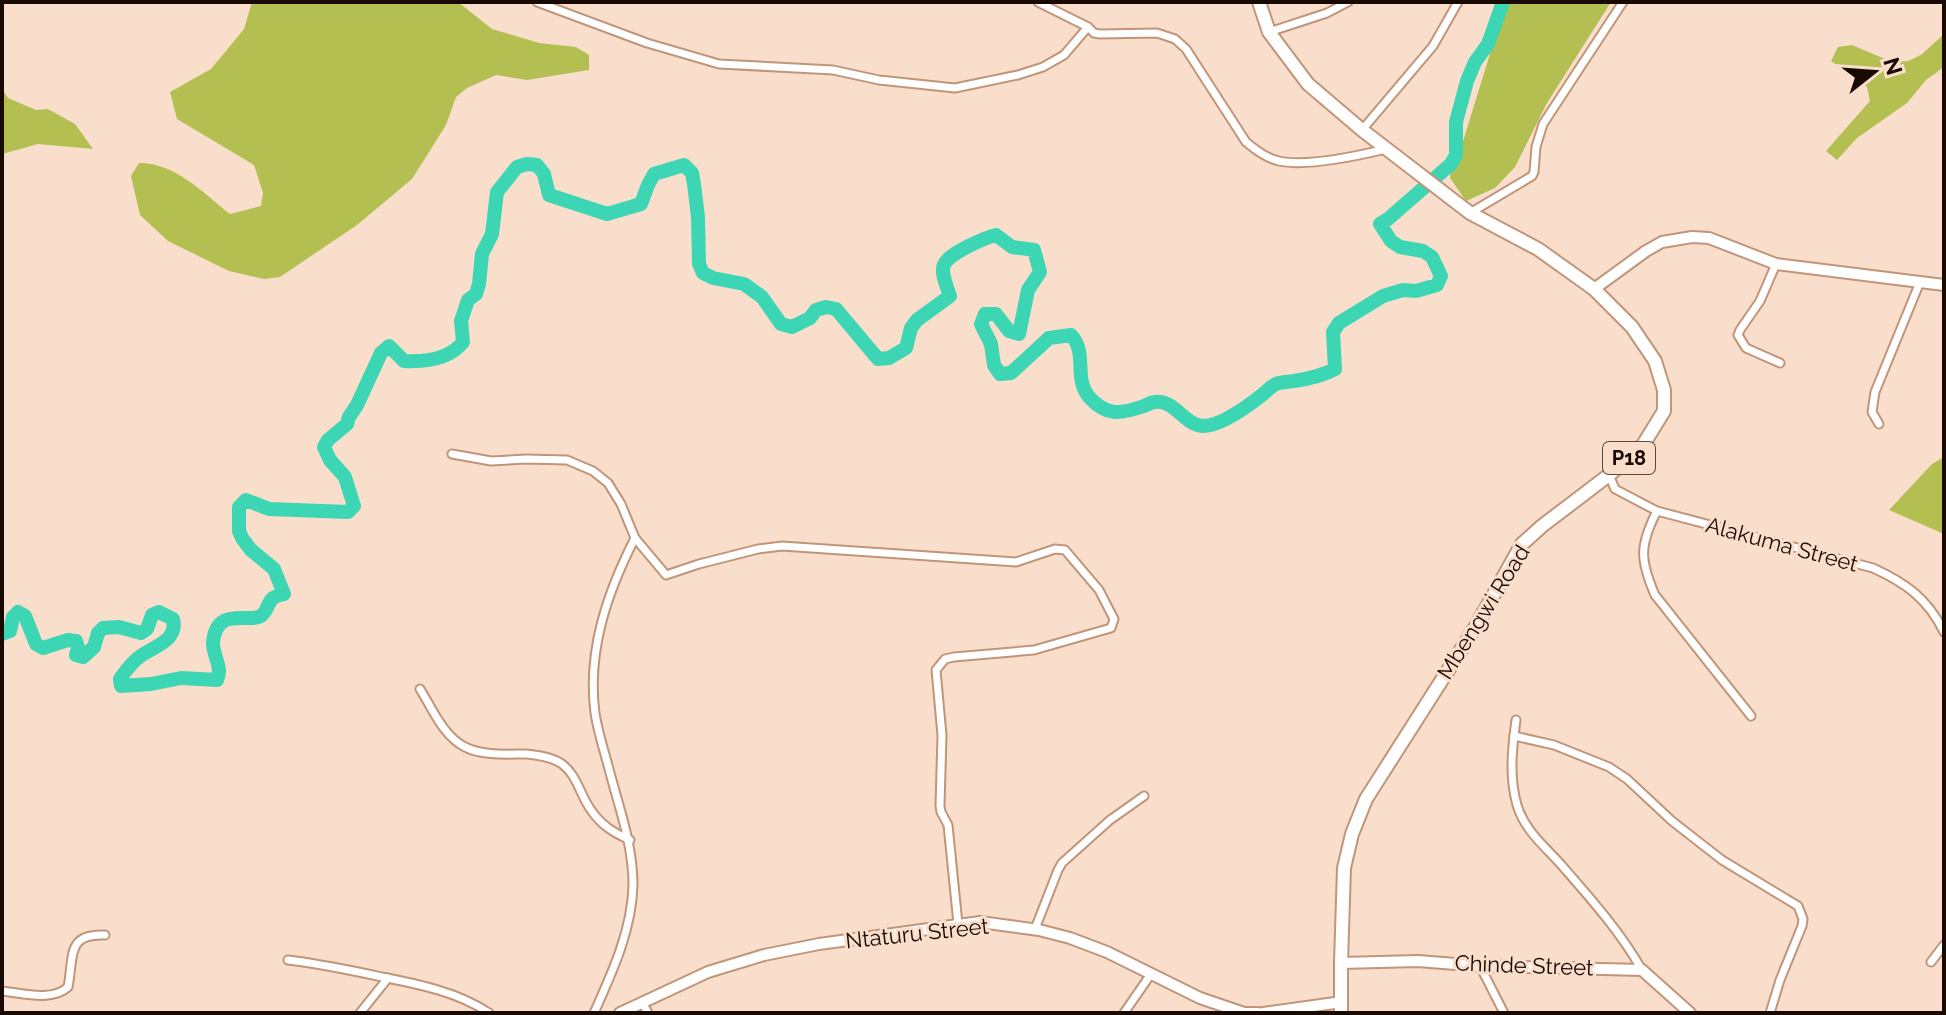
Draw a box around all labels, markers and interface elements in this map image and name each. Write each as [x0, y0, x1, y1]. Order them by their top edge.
north arrow [1834, 32, 1914, 112]
text: N [1878, 54, 1908, 78]
road number: P18 [1603, 442, 1655, 474]
street label: Alakuma Street [1703, 511, 1861, 577]
street label: Mbengwi Road [1431, 540, 1535, 684]
street label: Ntaturu Street [844, 912, 991, 953]
street label: Chinde Street [1454, 950, 1594, 980]

